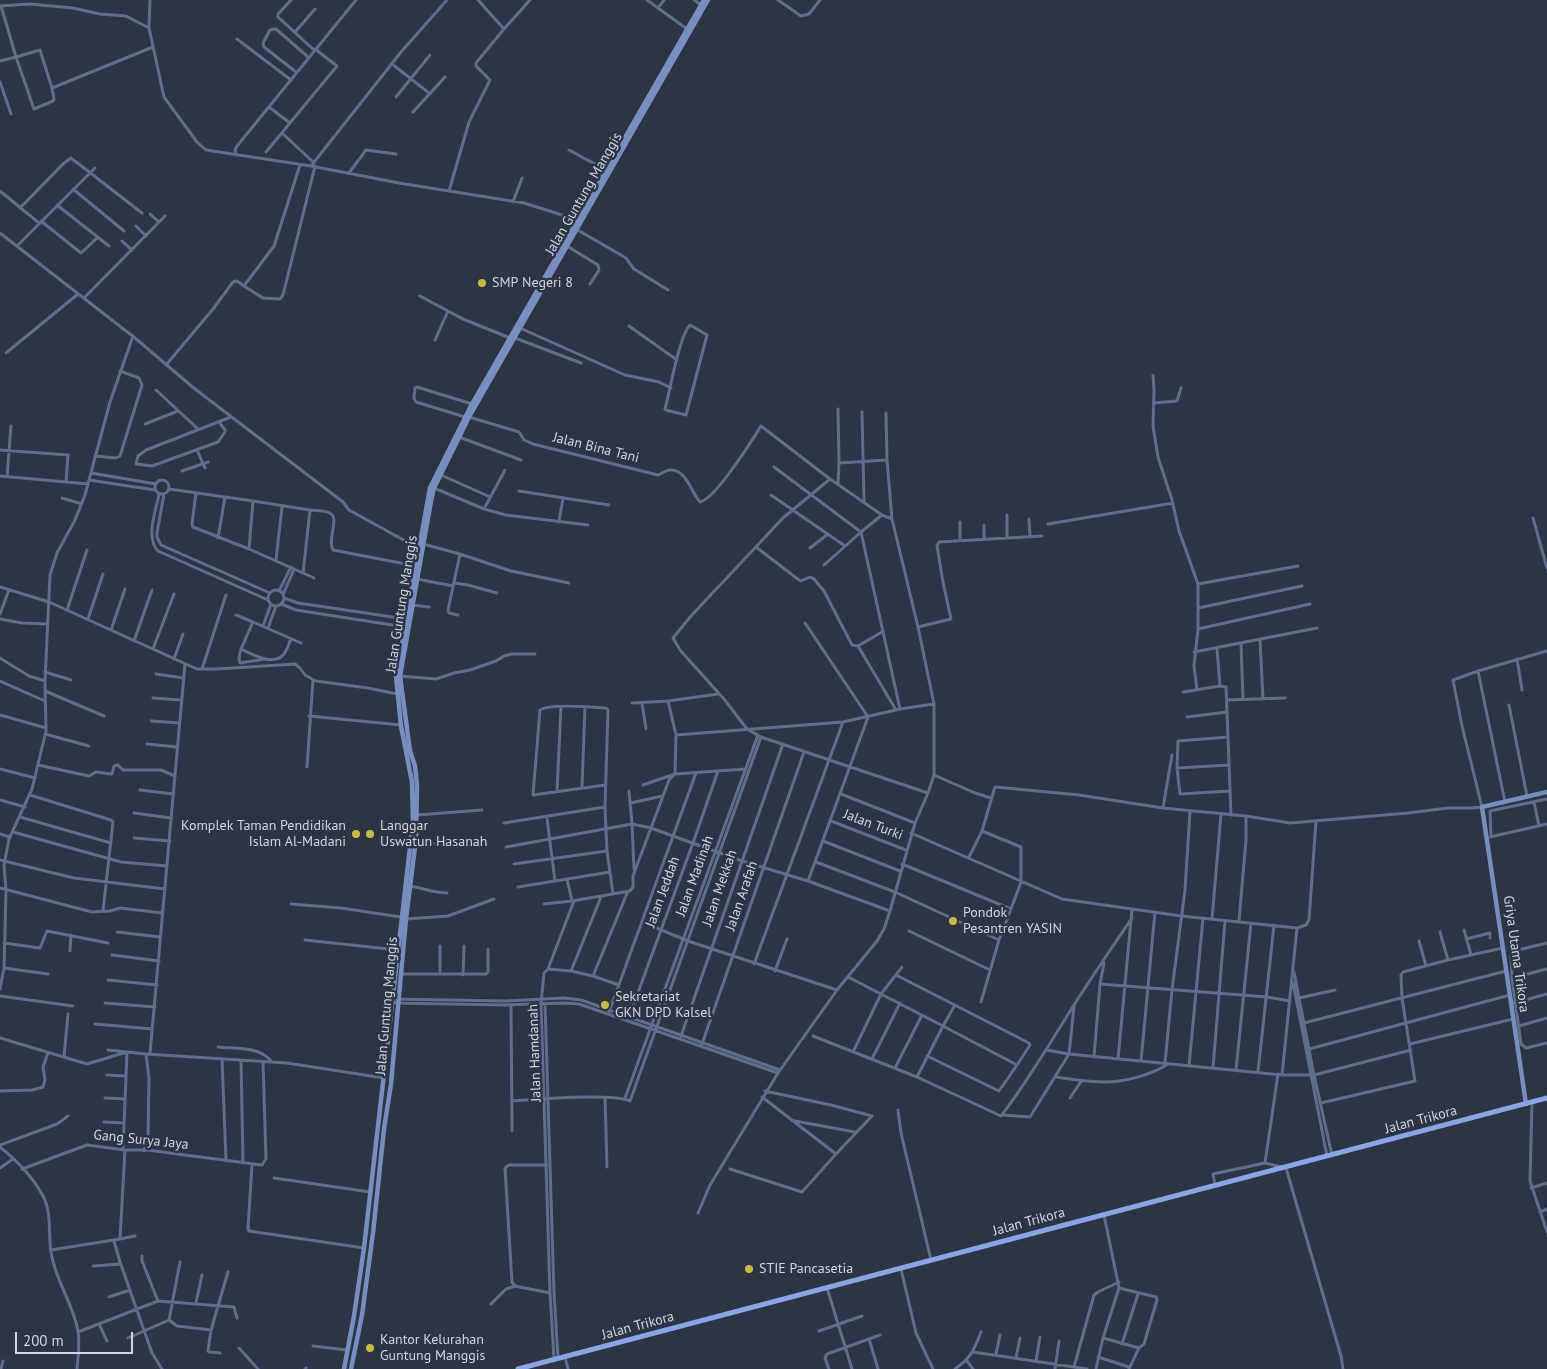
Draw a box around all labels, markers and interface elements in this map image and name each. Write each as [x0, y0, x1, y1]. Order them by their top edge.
street label: Jalan Guntung Manggis [542, 130, 626, 258]
place label: SMP Negeri 8 [492, 275, 573, 291]
marker: SMP Negeri 8 [476, 277, 488, 289]
street label: Jalan Bina Tani [551, 429, 641, 467]
street label: Jalan Guntung Manggis [383, 534, 421, 674]
street label: Jalan Turki [841, 806, 905, 844]
place label: Komplek Taman Pendidikan Islam Al-Madani [181, 818, 346, 850]
place label: Langgar Uswatun Hasanah [380, 818, 487, 850]
marker: Komplek Taman Pendidikan Islam Al-Madani [350, 828, 362, 840]
marker: Langgar Uswatun Hasanah [364, 828, 376, 840]
street label: Jalan Madinah [673, 833, 717, 919]
street label: Jalan Mekkah [699, 848, 741, 928]
street label: Jalan Jeddah [642, 854, 684, 930]
street label: Jalan Arafah [722, 859, 762, 933]
street label: Griya Utama Trikora [1499, 895, 1533, 1013]
place label: Pondok Pesantren YASIN [963, 905, 1062, 938]
marker: Pondok Pesantren YASIN [947, 915, 959, 927]
street label: Jalan Guntung Manggis [373, 936, 401, 1076]
place label: Sekretariat GKN DPD Kalsel [615, 989, 711, 1022]
marker: Sekretariat GKN DPD Kalsel [599, 999, 611, 1011]
street label: Jalan Hamdanah [525, 1004, 545, 1102]
street label: Jalan Trikora [1383, 1102, 1459, 1138]
street label: Gang Surya Jaya [92, 1127, 190, 1153]
street label: Jalan Trikora [991, 1204, 1067, 1240]
place label: STIE Pancasetia [759, 1261, 853, 1277]
marker: STIE Pancasetia [743, 1263, 755, 1275]
street label: Jalan Trikora [600, 1308, 676, 1344]
scale bar [18, 1322, 135, 1354]
text: 200 m [23, 1331, 64, 1350]
place label: Kantor Kelurahan Guntung Manggis [380, 1332, 485, 1364]
marker: Kantor Kelurahan Guntung Manggis [364, 1342, 376, 1354]

